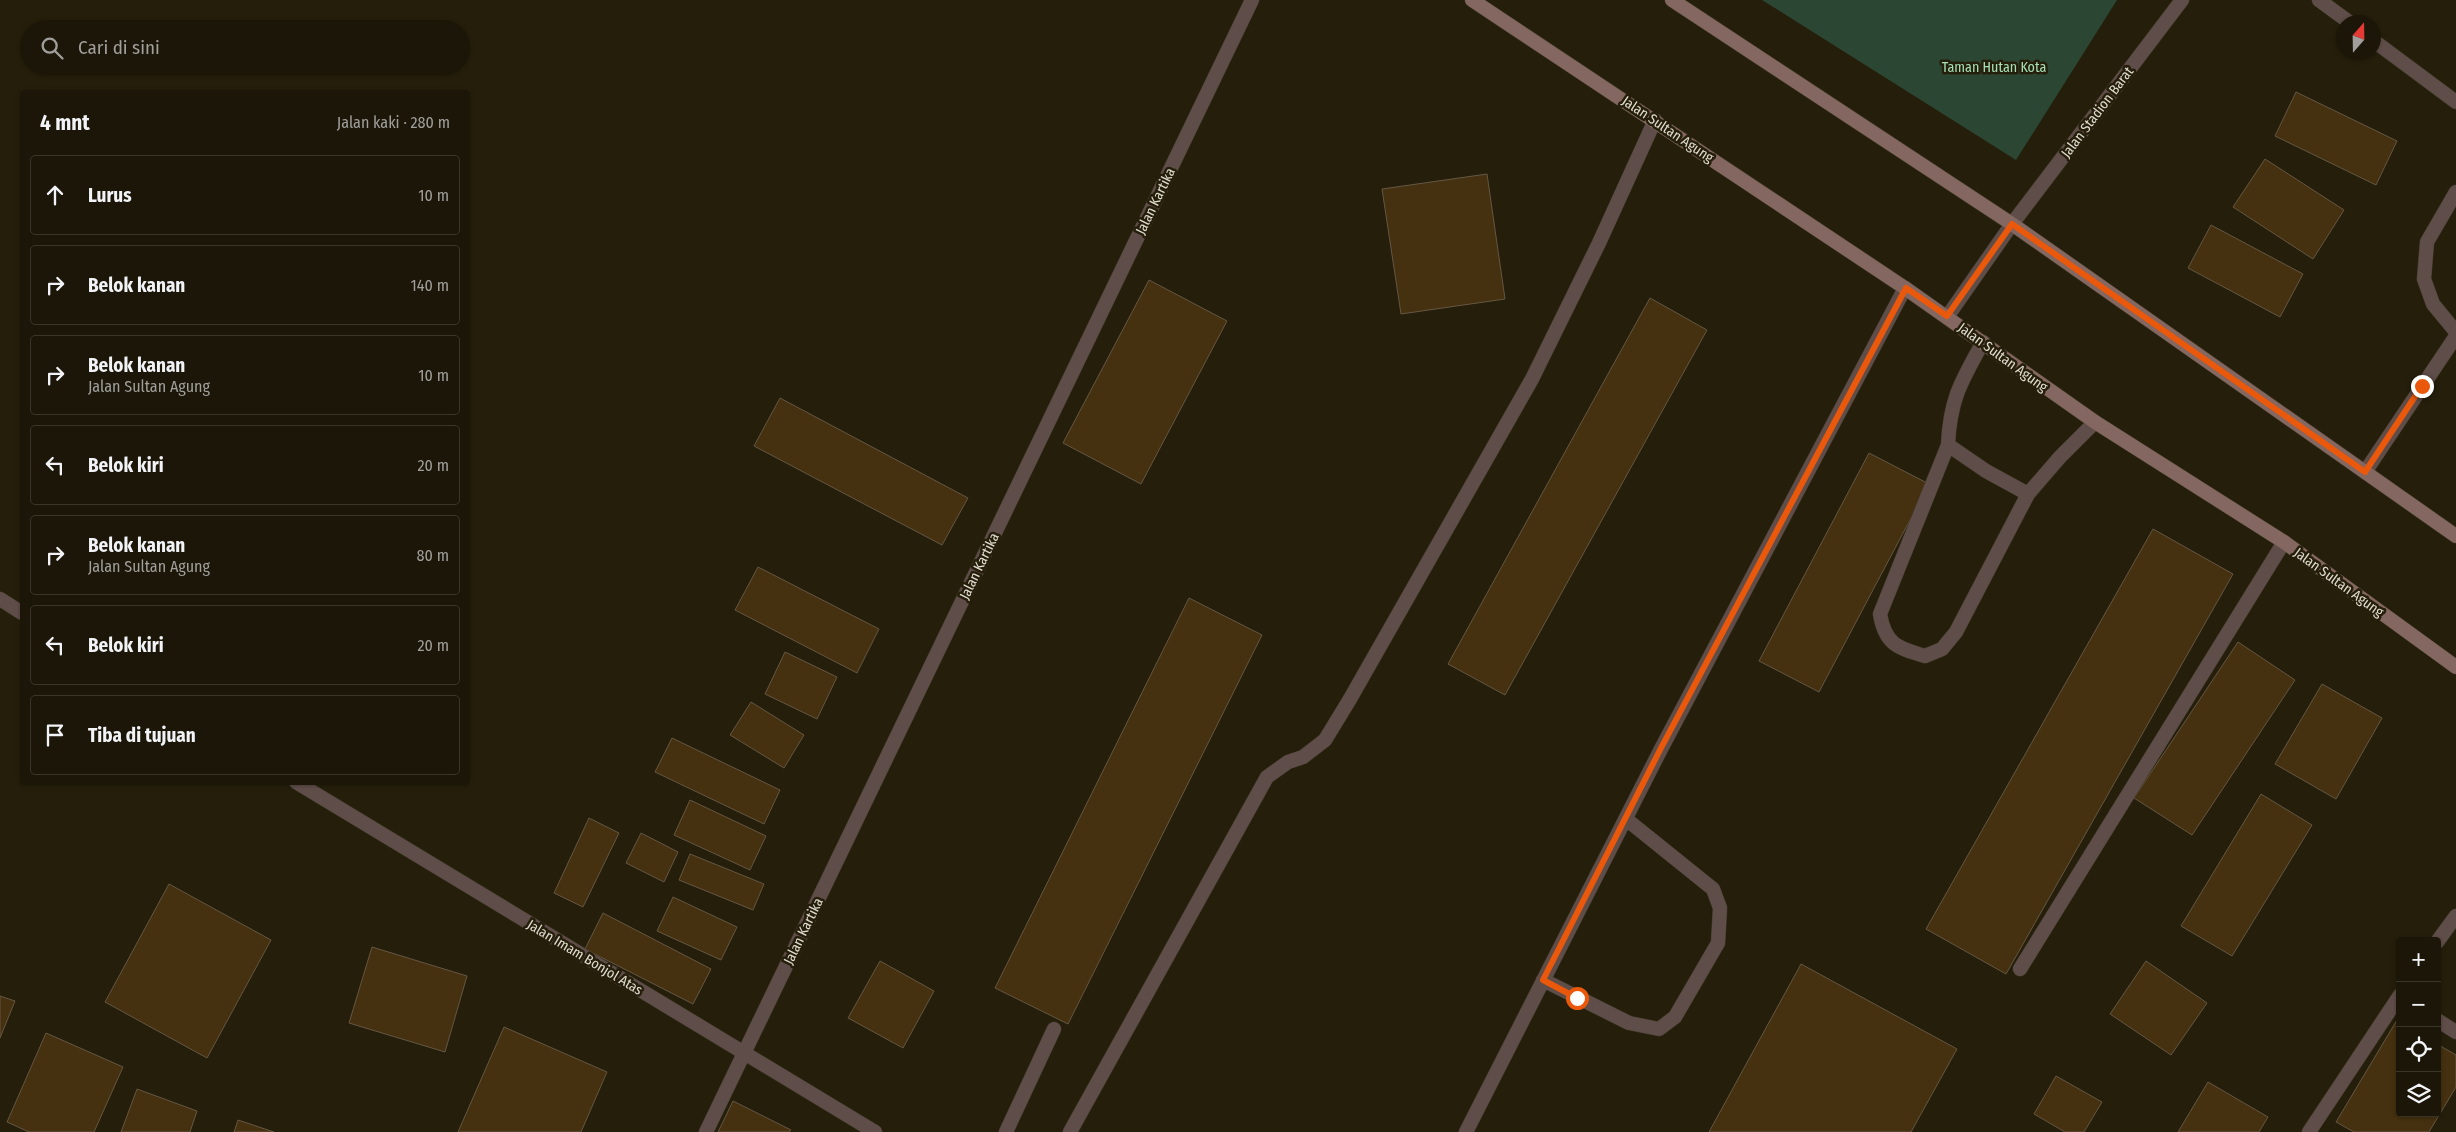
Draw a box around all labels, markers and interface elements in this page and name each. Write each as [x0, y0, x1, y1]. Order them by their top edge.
north arrow [2336, 15, 2381, 60]
search box [20, 20, 470, 75]
icon: search [38, 34, 66, 62]
text: Cari di sini [78, 36, 160, 59]
park label: Taman Hutan Kota [1942, 59, 2046, 76]
street label: Jalan Stadion Barat [2058, 63, 2137, 161]
street label: Jalan Sultan Agung [1619, 93, 1717, 167]
text: 4 mnt [40, 110, 90, 136]
text: Jalan kaki · 280 m [337, 113, 450, 132]
street label: Jalan Kartika [1132, 165, 1179, 237]
icon: ahead [41, 181, 69, 209]
text: Lurus [88, 184, 132, 207]
text: 10 m [418, 186, 449, 205]
icon: right [41, 271, 69, 299]
text: Belok kanan [88, 274, 185, 297]
text: 140 m [411, 276, 449, 295]
street label: Jalan Sultan Agung [1955, 319, 2051, 396]
text: Belok kanan [88, 354, 185, 377]
icon: right [41, 361, 69, 389]
text: 10 m [418, 366, 449, 385]
route end [2411, 375, 2434, 398]
text: Jalan Sultan Agung [88, 377, 210, 396]
icon: left [41, 451, 69, 479]
text: Belok kiri [88, 454, 164, 477]
text: 20 m [418, 456, 449, 475]
street label: Jalan Kartika [956, 530, 1003, 602]
text: Belok kanan [88, 534, 185, 557]
icon: right [41, 541, 69, 569]
street label: Jalan Sultan Agung [2291, 544, 2387, 621]
text: 80 m [417, 546, 449, 565]
text: Jalan Sultan Agung [88, 557, 210, 576]
icon: left [41, 631, 69, 659]
text: Belok kiri [88, 634, 164, 657]
text: 20 m [418, 636, 449, 655]
icon: arrive [41, 721, 69, 749]
text: Tiba di tujuan [88, 724, 196, 747]
street label: Jalan Kartika [780, 895, 827, 967]
street label: Jalan Imam Bonjol Atas [524, 916, 646, 999]
map controls [2396, 937, 2441, 1117]
button: + [2396, 937, 2441, 982]
button: − [2396, 982, 2441, 1027]
route start [1566, 987, 1589, 1010]
button: locate [2396, 1027, 2441, 1072]
button: layers [2396, 1072, 2441, 1117]

